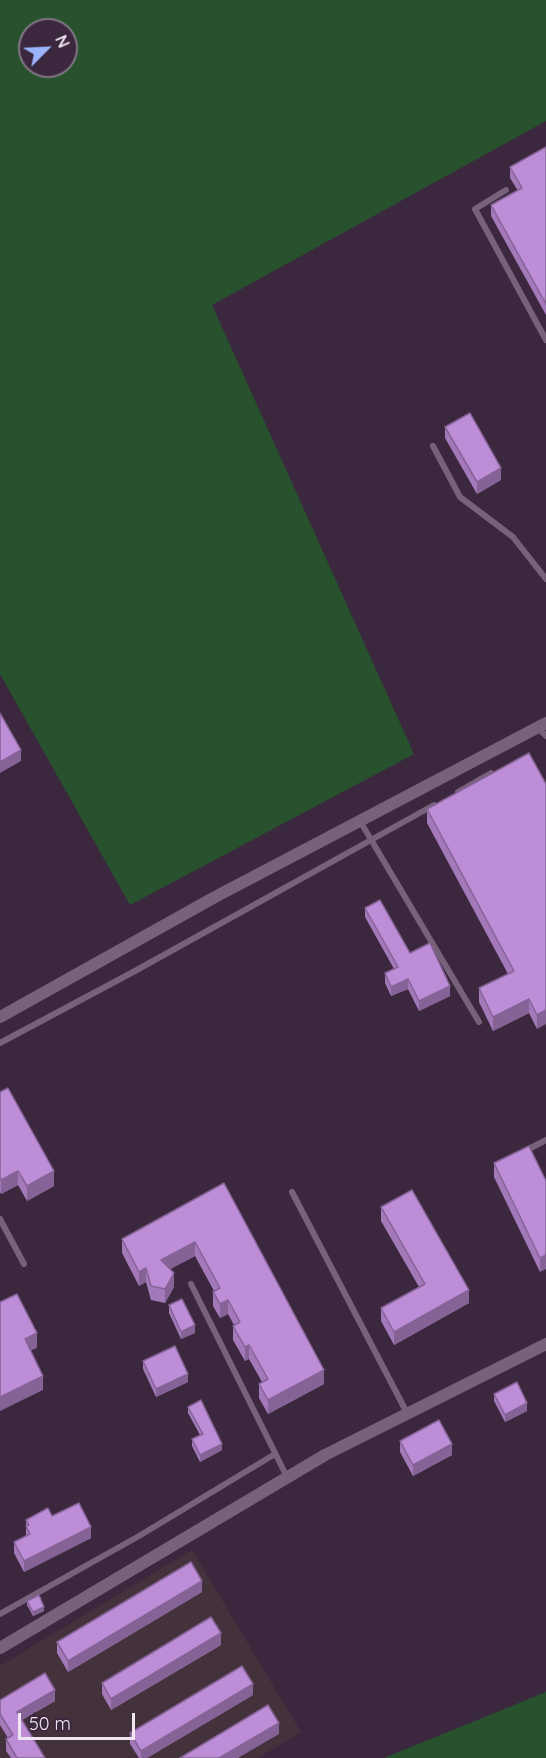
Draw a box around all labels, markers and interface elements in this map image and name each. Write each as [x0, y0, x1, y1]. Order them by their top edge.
north arrow [18, 18, 78, 78]
text: N [51, 32, 74, 51]
scale bar [21, 1701, 138, 1739]
text: 50 m [29, 1712, 71, 1735]

